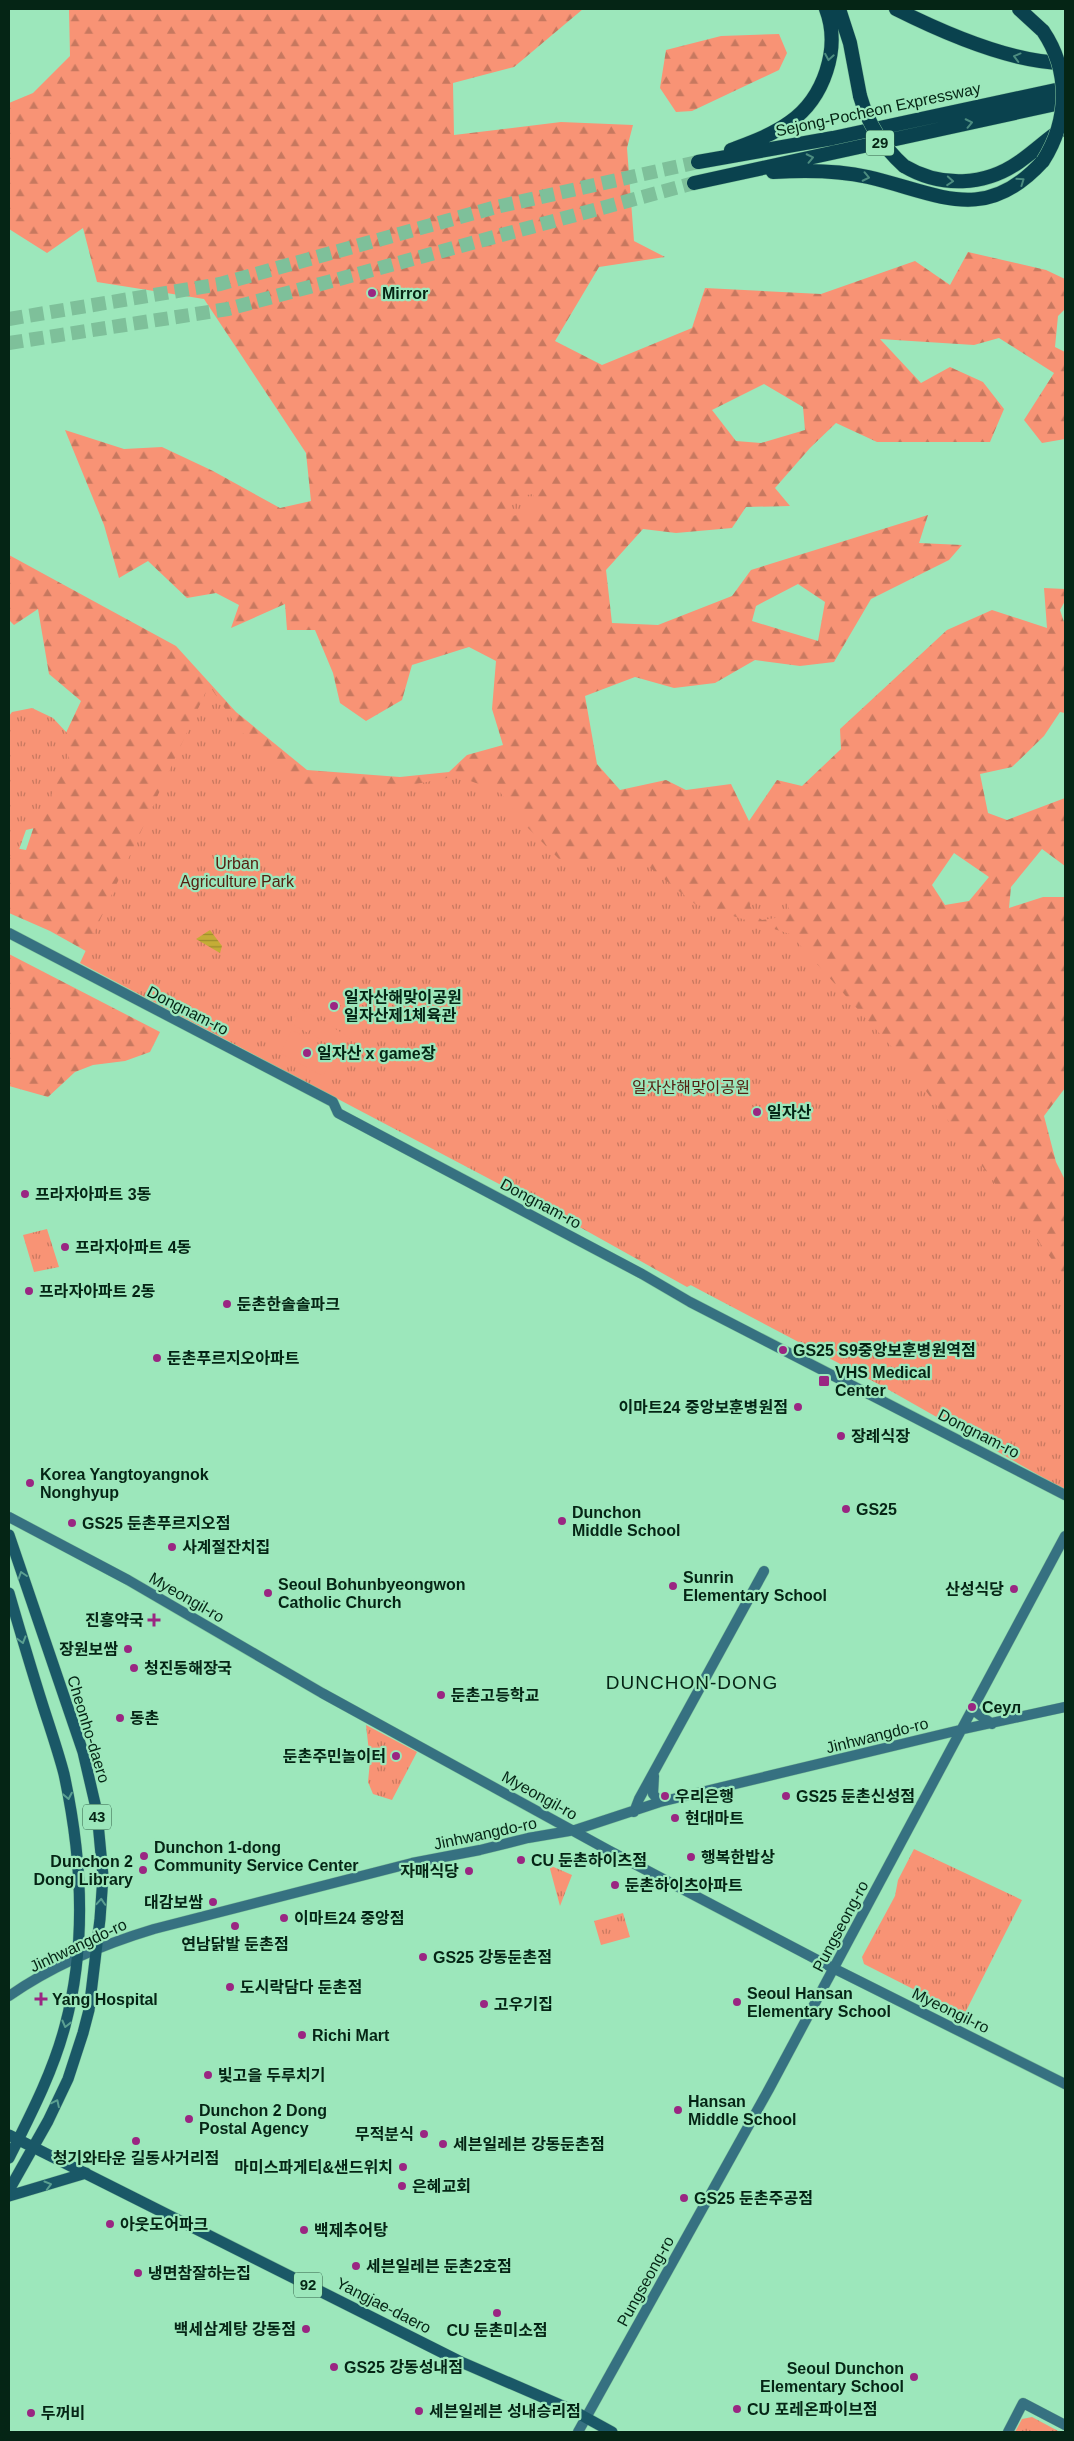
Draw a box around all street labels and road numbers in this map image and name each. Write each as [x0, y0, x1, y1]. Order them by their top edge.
street label: Sejong-Pocheon Expressway [774, 79, 982, 140]
road number: 29 [866, 130, 894, 156]
street label: Dongnam-ro [144, 983, 231, 1038]
street label: Dongnam-ro [498, 1175, 584, 1232]
street label: Dongnam-ro [935, 1406, 1022, 1461]
street label: Myeongil-ro [146, 1569, 227, 1626]
street label: Cheonho-daero [64, 1673, 113, 1785]
street label: Jinhwangdo-ro [824, 1715, 930, 1756]
street label: Myeongil-ro [499, 1768, 581, 1823]
road number: 43 [83, 1804, 111, 1830]
street label: Jinhwangdo-ro [432, 1814, 538, 1853]
street label: Pungseong-ro [809, 1878, 872, 1975]
street label: Jinhwangdo-ro [27, 1916, 129, 1975]
street label: Myeongil-ro [909, 1984, 992, 2036]
street label: Pungseong-ro [614, 2233, 677, 2329]
road number: 92 [294, 2272, 322, 2298]
street label: Yangjae-daero [334, 2274, 434, 2337]

